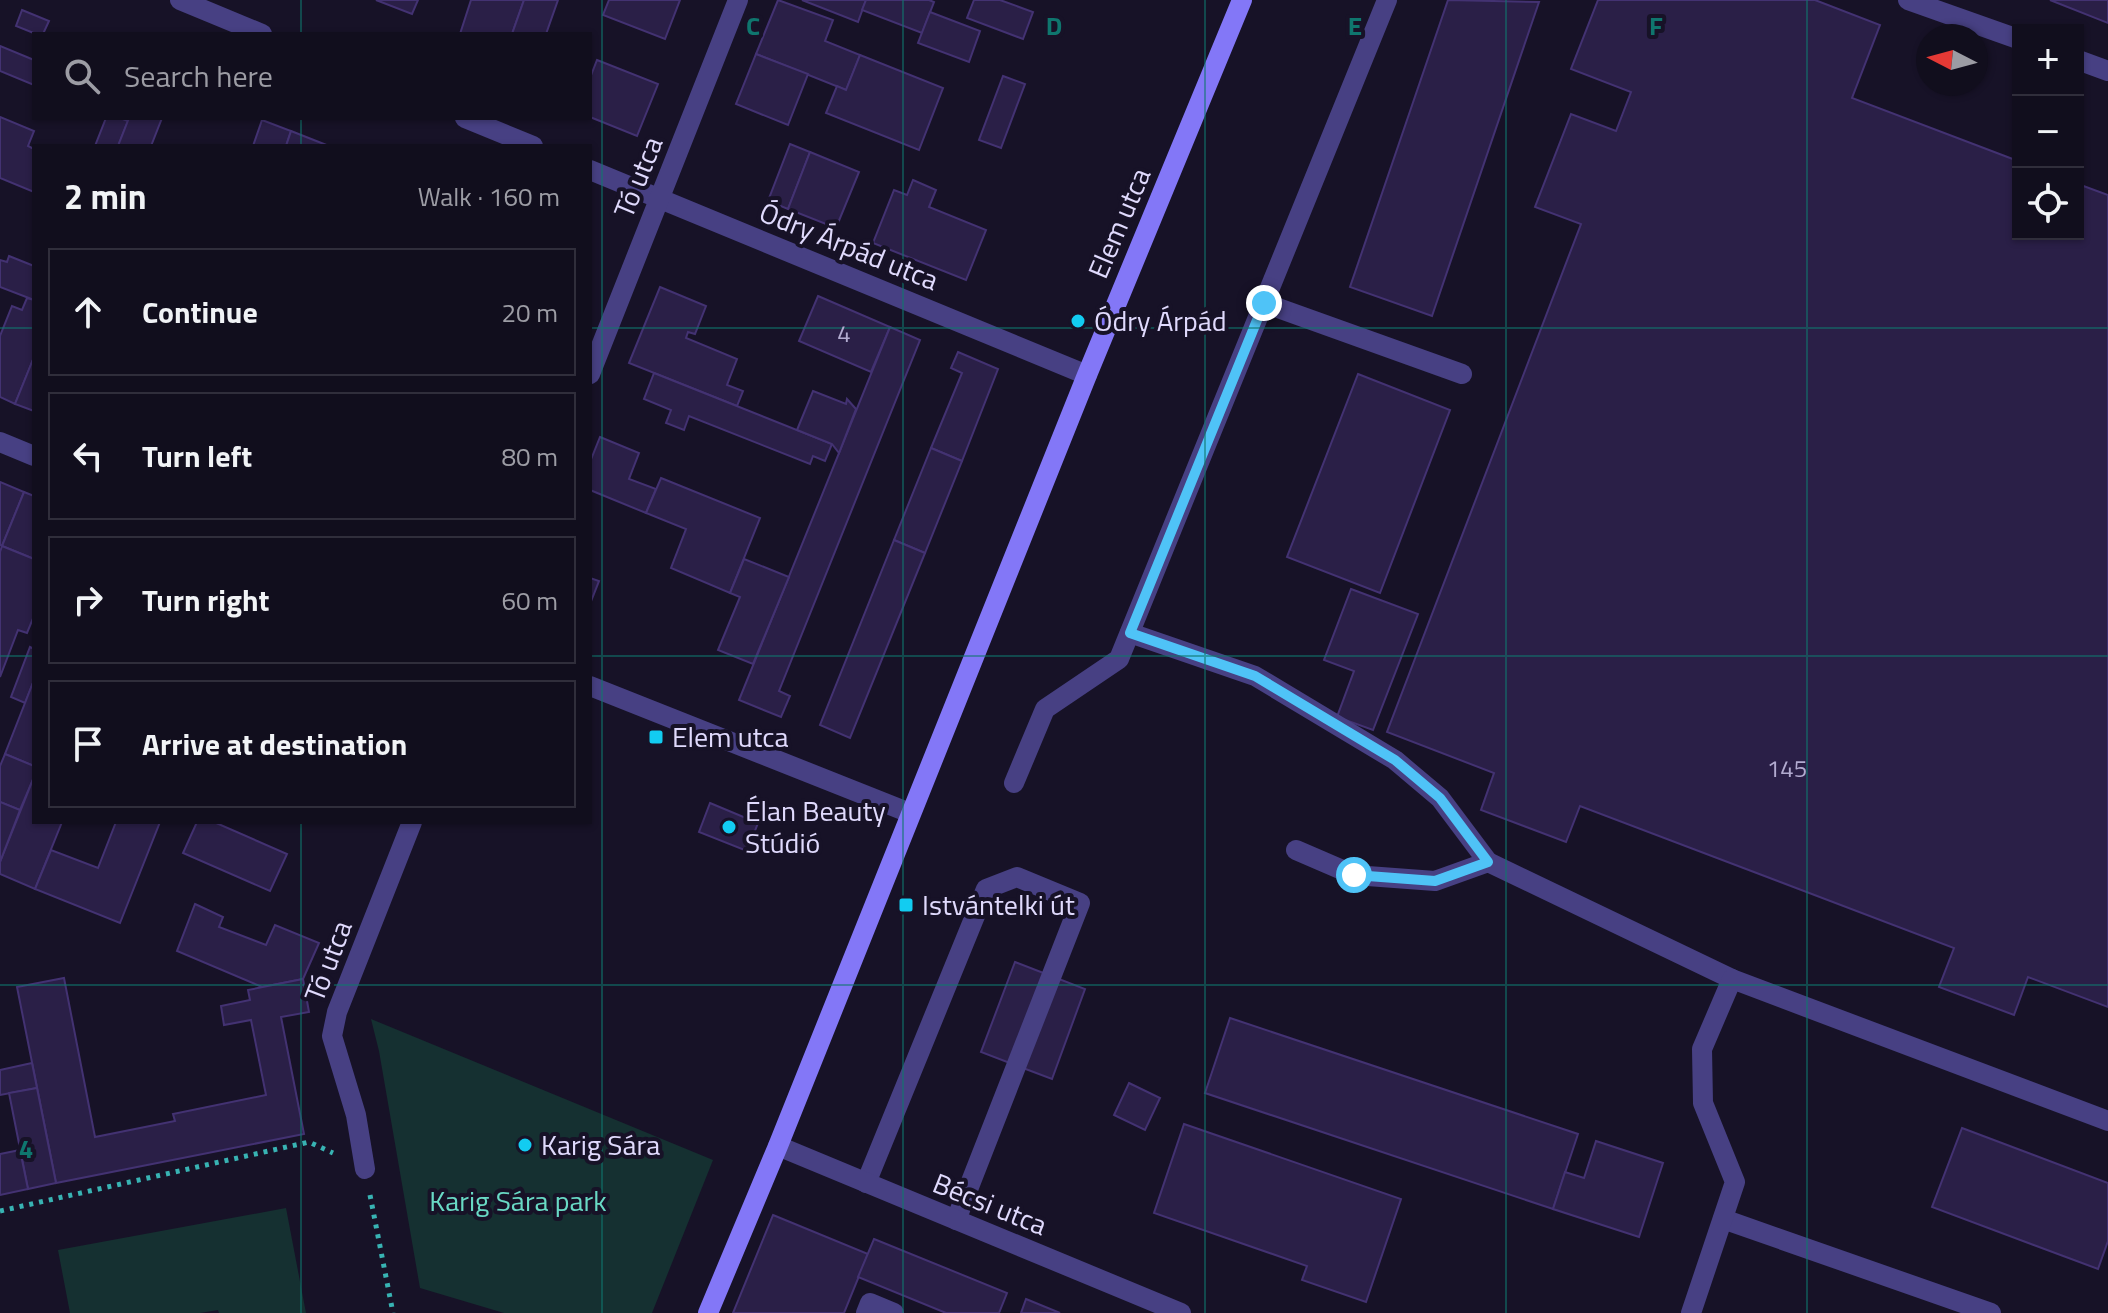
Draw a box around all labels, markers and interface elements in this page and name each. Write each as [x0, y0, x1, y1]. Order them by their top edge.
text: C [746, 6, 760, 45]
text: D [1046, 6, 1062, 45]
text: E [1348, 6, 1362, 45]
text: F [1649, 6, 1663, 45]
north arrow [1916, 24, 1988, 96]
map controls [2012, 24, 2084, 240]
button: + [2012, 24, 2084, 96]
search box [32, 32, 592, 120]
text: Search here [124, 53, 273, 99]
icon: search [60, 54, 104, 98]
button: − [2012, 96, 2084, 168]
street label: Tó utca [602, 130, 673, 224]
street label: Elem utca [1076, 161, 1161, 285]
button: locate [2012, 168, 2084, 240]
text: 2 min [64, 170, 147, 222]
text: Walk · 160 m [418, 177, 560, 216]
street label: Ódry Árpád utca [753, 190, 945, 301]
route end [1246, 285, 1282, 321]
text: Continue [142, 289, 258, 335]
icon: ahead [66, 290, 110, 334]
text: 20 m [501, 293, 558, 332]
place label: Ódry Árpád [1094, 299, 1227, 342]
marker: Ódry Árpád [1069, 312, 1087, 330]
house number: 4 [837, 315, 851, 351]
text: Turn left [142, 433, 252, 479]
icon: left [66, 434, 110, 478]
text: 80 m [501, 437, 558, 476]
text: Turn right [142, 577, 270, 623]
icon: right [66, 578, 110, 622]
text: 60 m [501, 581, 558, 620]
place label: Elem utca [672, 715, 789, 758]
text: Arrive at destination [142, 721, 407, 767]
icon: arrive [66, 722, 110, 766]
marker: Elem utca [647, 728, 665, 746]
house number: 145 [1767, 750, 1807, 786]
place label: Élan Beauty Stúdió [745, 789, 886, 864]
marker: Élan Beauty Stúdió [720, 818, 738, 836]
route start [1336, 857, 1372, 893]
place label: Istvántelki út [922, 883, 1075, 926]
marker: Istvántelki út [897, 896, 915, 914]
street label: Tó utca [292, 914, 363, 1008]
place label: Karig Sára [541, 1123, 660, 1166]
text: 4 [19, 1129, 33, 1168]
marker: Karig Sára [516, 1136, 534, 1154]
street label: Bécsi utca [927, 1161, 1054, 1246]
park label: Karig Sára park [429, 1179, 607, 1222]

